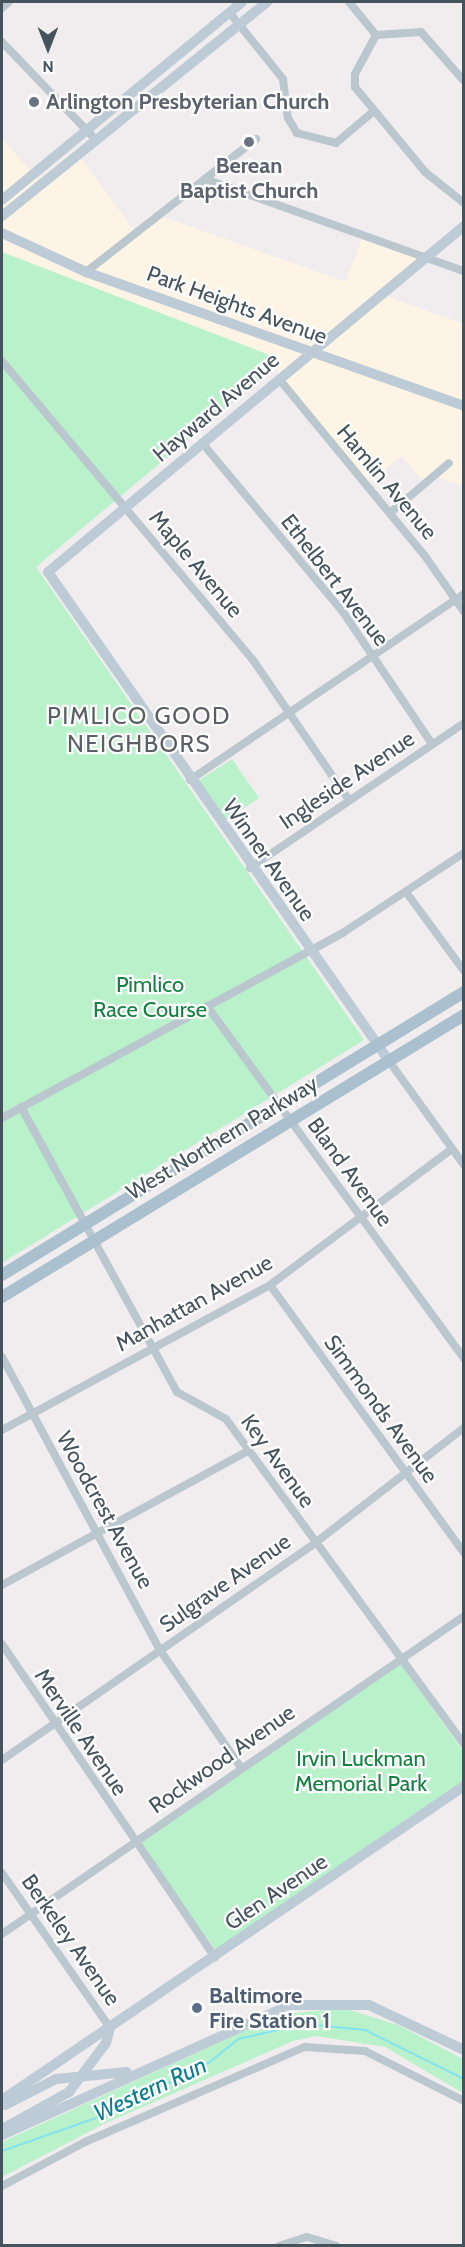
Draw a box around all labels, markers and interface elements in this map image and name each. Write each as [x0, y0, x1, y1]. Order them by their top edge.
north arrow [18, 18, 78, 78]
text: N [42, 57, 54, 76]
place label: Arlington Presbyterian Church [46, 89, 329, 115]
marker: Arlington Presbyterian Church [27, 95, 41, 109]
marker: Berean Baptist Church [242, 135, 256, 149]
place label: Berean Baptist Church [180, 152, 318, 204]
street label: Park Heights Avenue [143, 260, 331, 350]
street label: Hayward Avenue [148, 347, 284, 467]
street label: Hamlin Avenue [331, 419, 443, 545]
street label: Maple Avenue [144, 505, 248, 623]
street label: Ethelbert Avenue [275, 509, 395, 651]
district label: PIMLICO GOOD NEIGHBORS [47, 702, 231, 758]
street label: Ingleside Avenue [275, 725, 419, 835]
street label: Winner Avenue [217, 794, 321, 926]
park label: Pimlico Race Course [93, 971, 207, 1022]
street label: West Northern Parkway [122, 1070, 322, 1206]
street label: Bland Avenue [302, 1112, 398, 1232]
street label: Manhattan Avenue [111, 1249, 277, 1357]
street label: Simmonds Avenue [318, 1330, 444, 1488]
street label: Key Avenue [235, 1409, 321, 1513]
street label: Woodcrest Avenue [51, 1427, 159, 1593]
street label: Sulgrave Avenue [154, 1528, 296, 1638]
street label: Merville Avenue [29, 1663, 133, 1801]
street label: Rockwood Avenue [144, 1699, 300, 1819]
park label: Irvin Luckman Memorial Park [295, 1745, 427, 1796]
street label: Glen Avenue [220, 1848, 332, 1936]
street label: Berkeley Avenue [16, 1869, 126, 2011]
place label: Baltimore Fire Station 1 [209, 1982, 330, 2034]
marker: Baltimore Fire Station 1 [190, 2001, 204, 2015]
water label: Western Run [89, 2050, 211, 2128]

